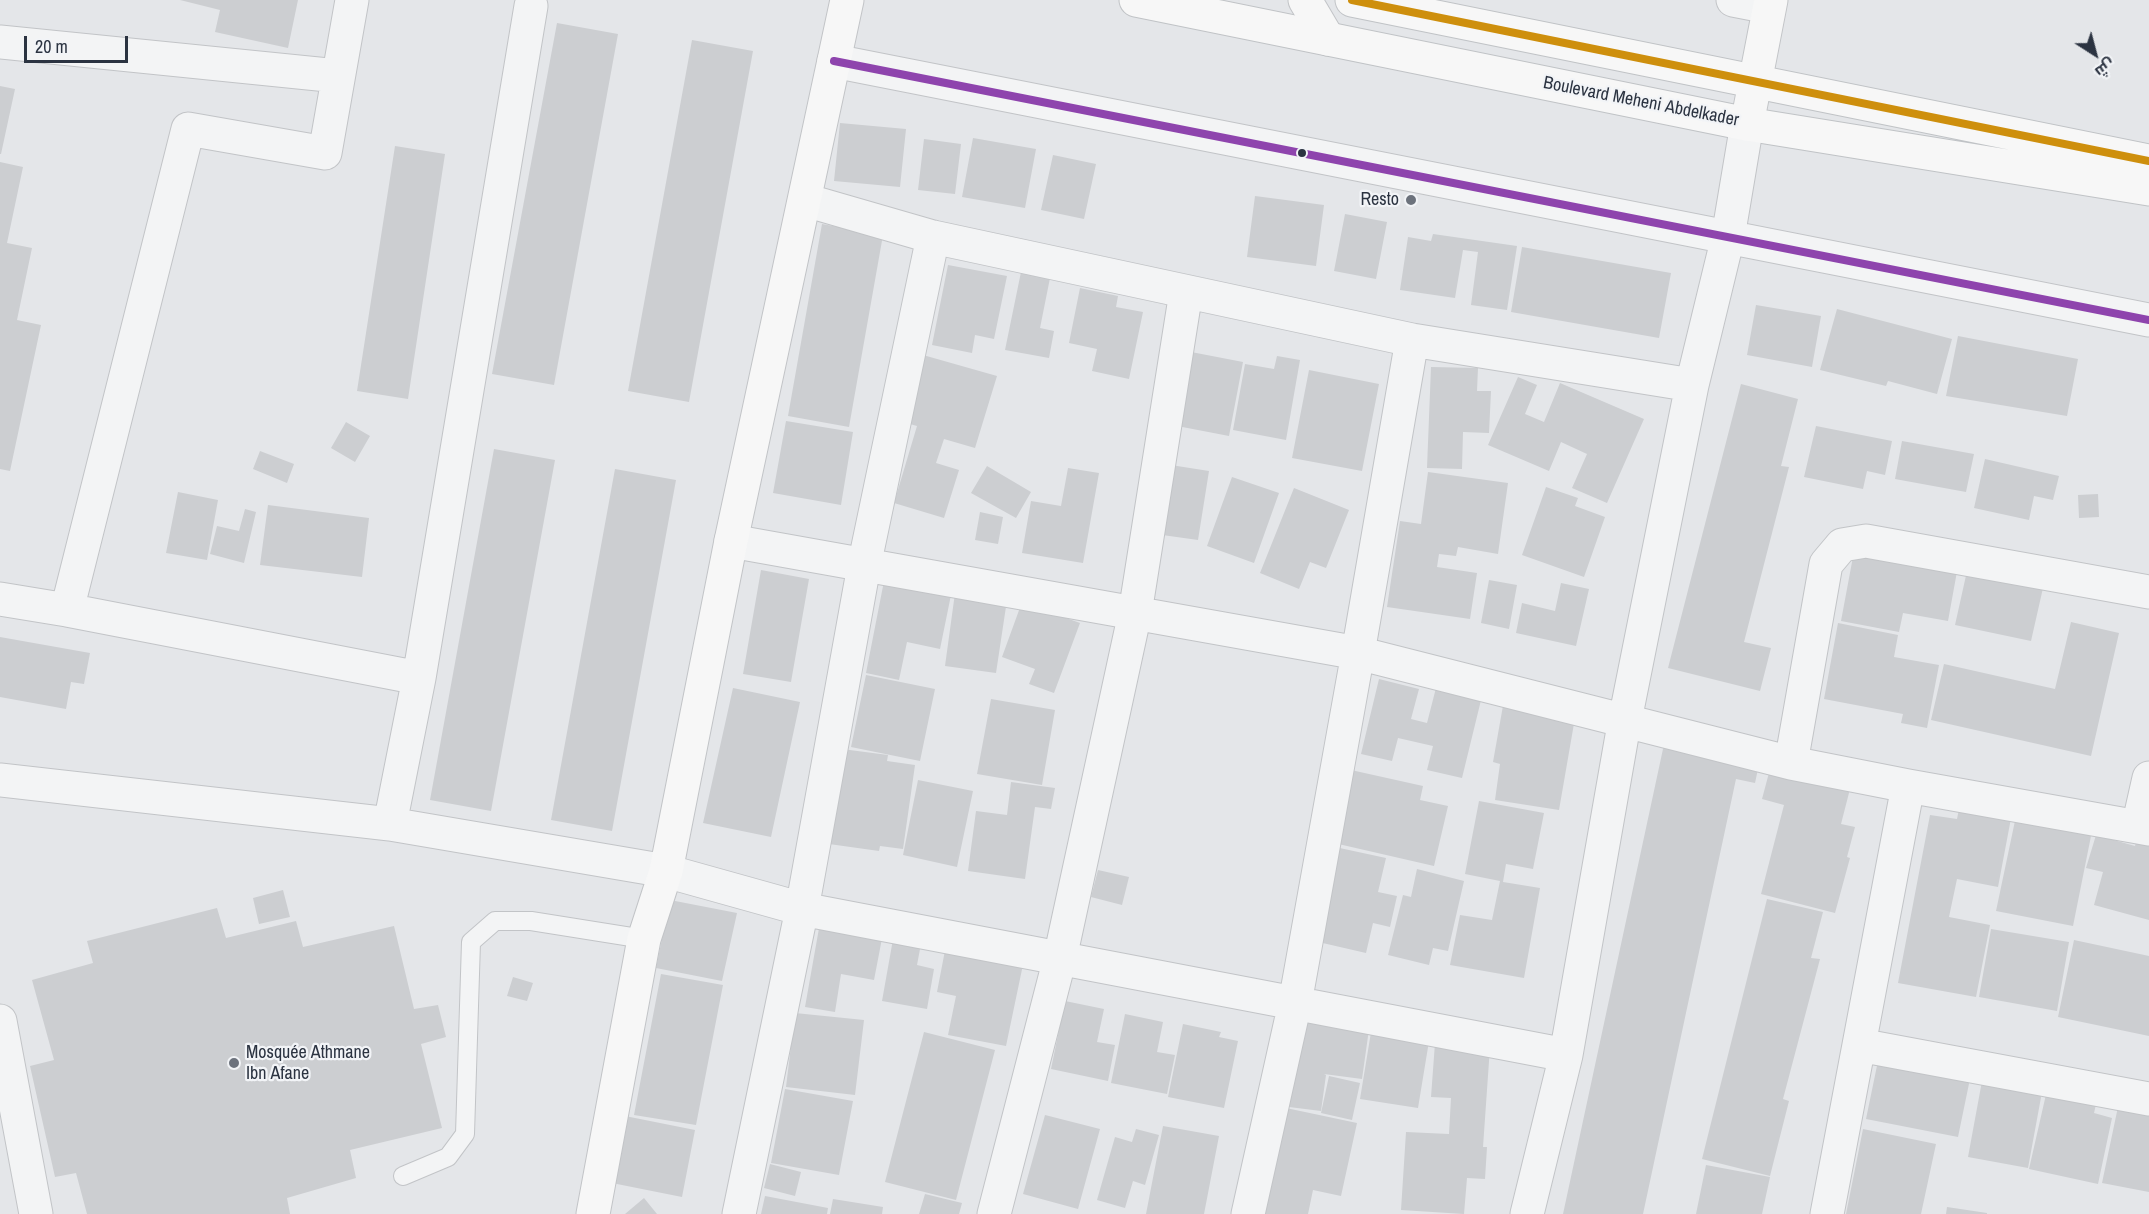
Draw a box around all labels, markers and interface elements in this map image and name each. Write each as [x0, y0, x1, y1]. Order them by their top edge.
scale bar [27, 24, 130, 62]
north arrow [2065, 24, 2125, 84]
text: 20 m [35, 34, 68, 59]
text: ش [2091, 54, 2120, 83]
street label: Boulevard Meheni Abdelkader [1541, 72, 1741, 132]
unlabelled marker [1296, 147, 1308, 159]
place label: Resto [1360, 189, 1399, 211]
marker: Resto [1404, 193, 1418, 207]
place label: Mosquée Athmane Ibn Afane [246, 1042, 370, 1084]
marker: Mosquée Athmane Ibn Afane [227, 1056, 241, 1070]

